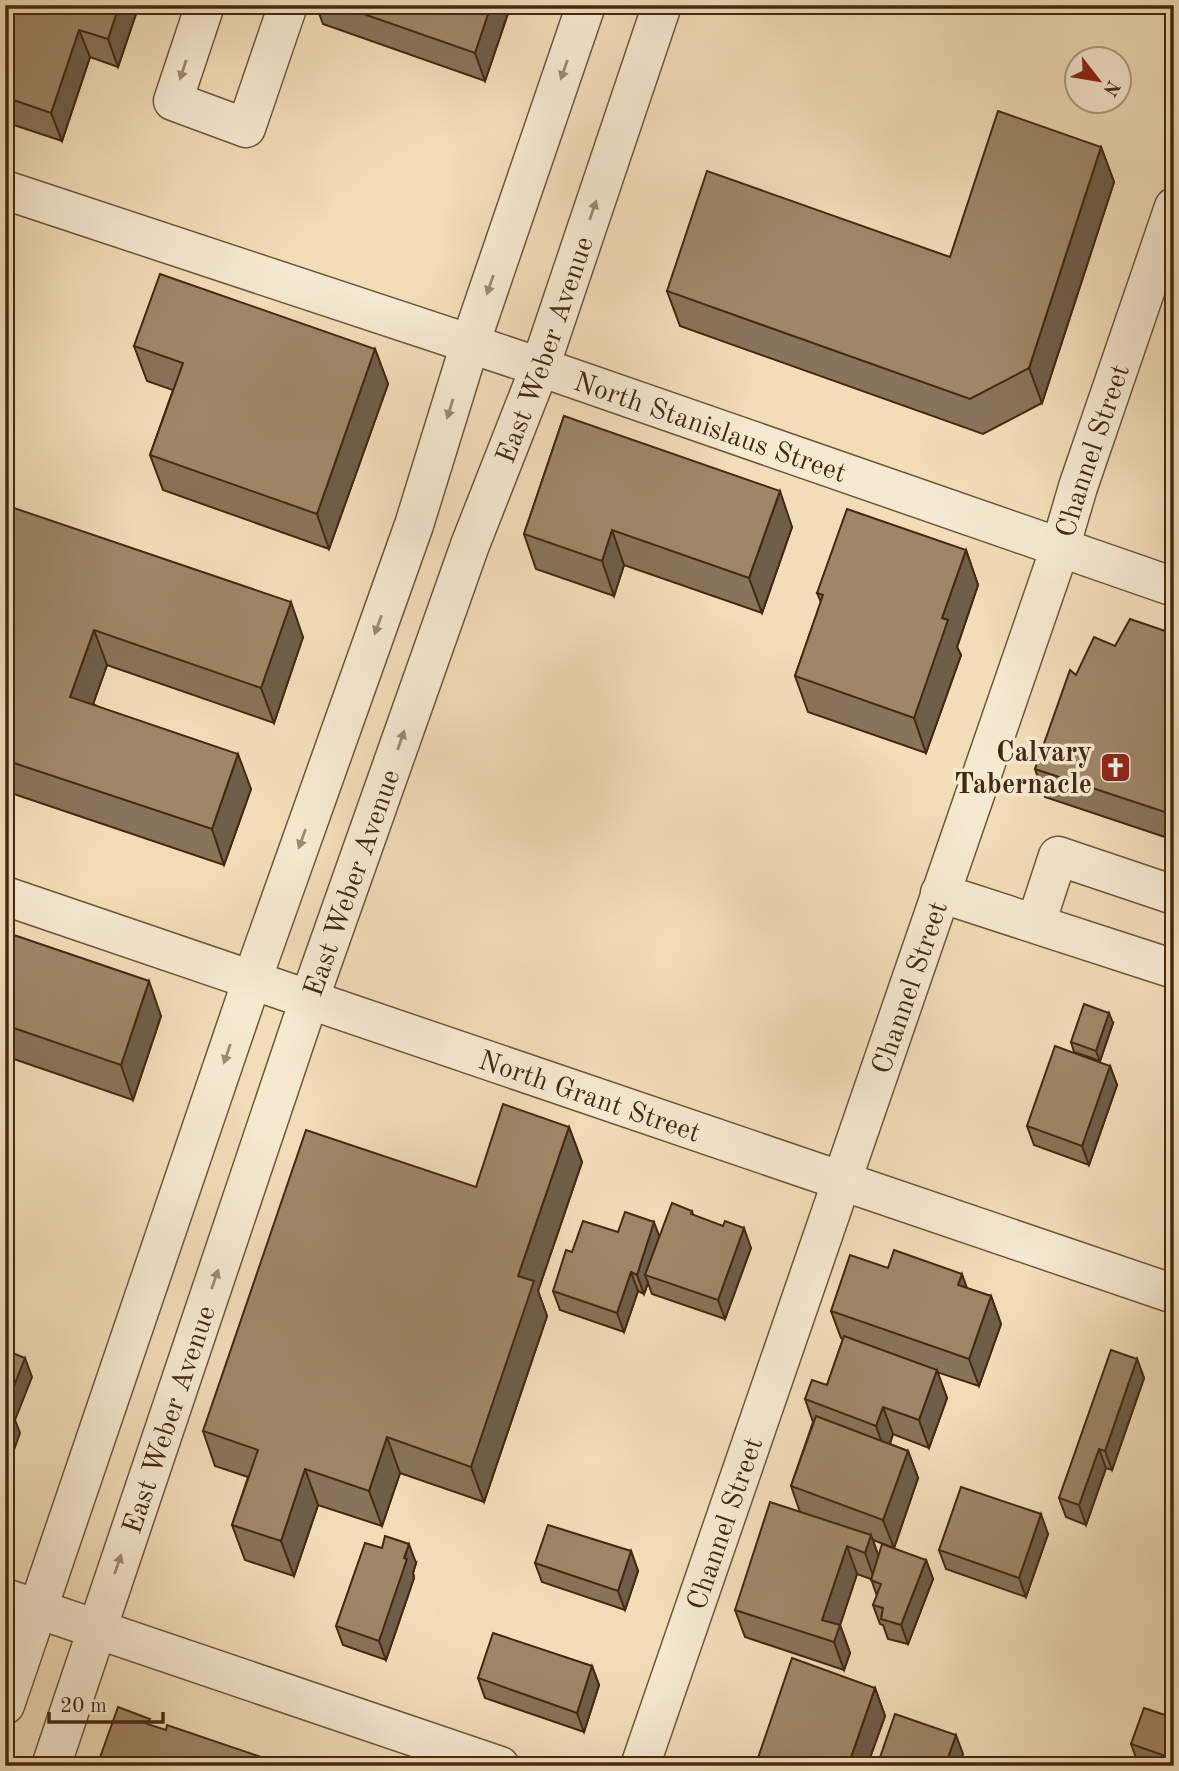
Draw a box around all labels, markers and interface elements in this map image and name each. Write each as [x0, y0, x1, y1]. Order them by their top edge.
north arrow [1064, 46, 1134, 116]
one-way arrow [558, 59, 569, 80]
one-way arrow [177, 60, 188, 81]
text: N [1098, 76, 1122, 99]
one-way arrow [588, 199, 599, 220]
street label: East Weber Avenue [493, 234, 600, 468]
one-way arrow [484, 275, 495, 296]
street label: Channel Street [1053, 361, 1136, 541]
street label: North Stanislaus Street [570, 369, 849, 489]
one-way arrow [444, 399, 454, 420]
one-way arrow [372, 615, 383, 636]
one-way arrow [396, 729, 407, 750]
place label: Calvary Tabernacle [954, 740, 1092, 800]
church icon: Calvary Tabernacle [1098, 750, 1132, 784]
street label: East Weber Avenue [300, 766, 406, 1001]
one-way arrow [296, 829, 307, 850]
street label: Channel Street [869, 898, 954, 1078]
one-way arrow [221, 1044, 232, 1065]
street label: North Grant Street [475, 1047, 704, 1149]
one-way arrow [210, 1268, 221, 1289]
street label: East Weber Avenue [119, 1303, 222, 1538]
street label: Channel Street [684, 1434, 769, 1614]
one-way arrow [113, 1553, 124, 1574]
scale bar [49, 1680, 163, 1724]
text: 20 m [60, 1696, 107, 1717]

